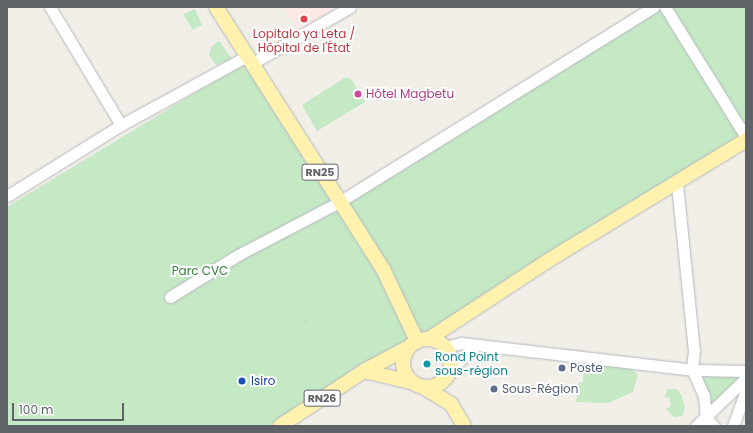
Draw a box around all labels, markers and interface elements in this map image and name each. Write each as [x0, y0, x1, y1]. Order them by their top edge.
marker: Lopitalo ya Leta / Hôpital de l'État [298, 13, 310, 25]
place label: Lopitalo ya Leta / Hôpital de l'État [253, 27, 355, 55]
place label: Hôtel Magbetu [366, 87, 454, 101]
marker: Hôtel Magbetu [353, 89, 363, 99]
road number: RN25 [301, 163, 339, 181]
park label: Parc CVC [172, 264, 228, 278]
place label: Rond Point sous-région [435, 350, 508, 378]
marker: Rond Point sous-région [422, 359, 432, 369]
place label: Poste [570, 361, 603, 375]
marker: Poste [557, 363, 567, 373]
place label: Isiro [251, 374, 275, 388]
marker: Isiro [236, 375, 248, 387]
place label: Sous-Région [502, 382, 578, 396]
marker: Sous-Région [489, 384, 499, 394]
road number: RN26 [303, 389, 341, 407]
scale bar [14, 395, 126, 421]
text: 100 m [19, 401, 53, 418]

